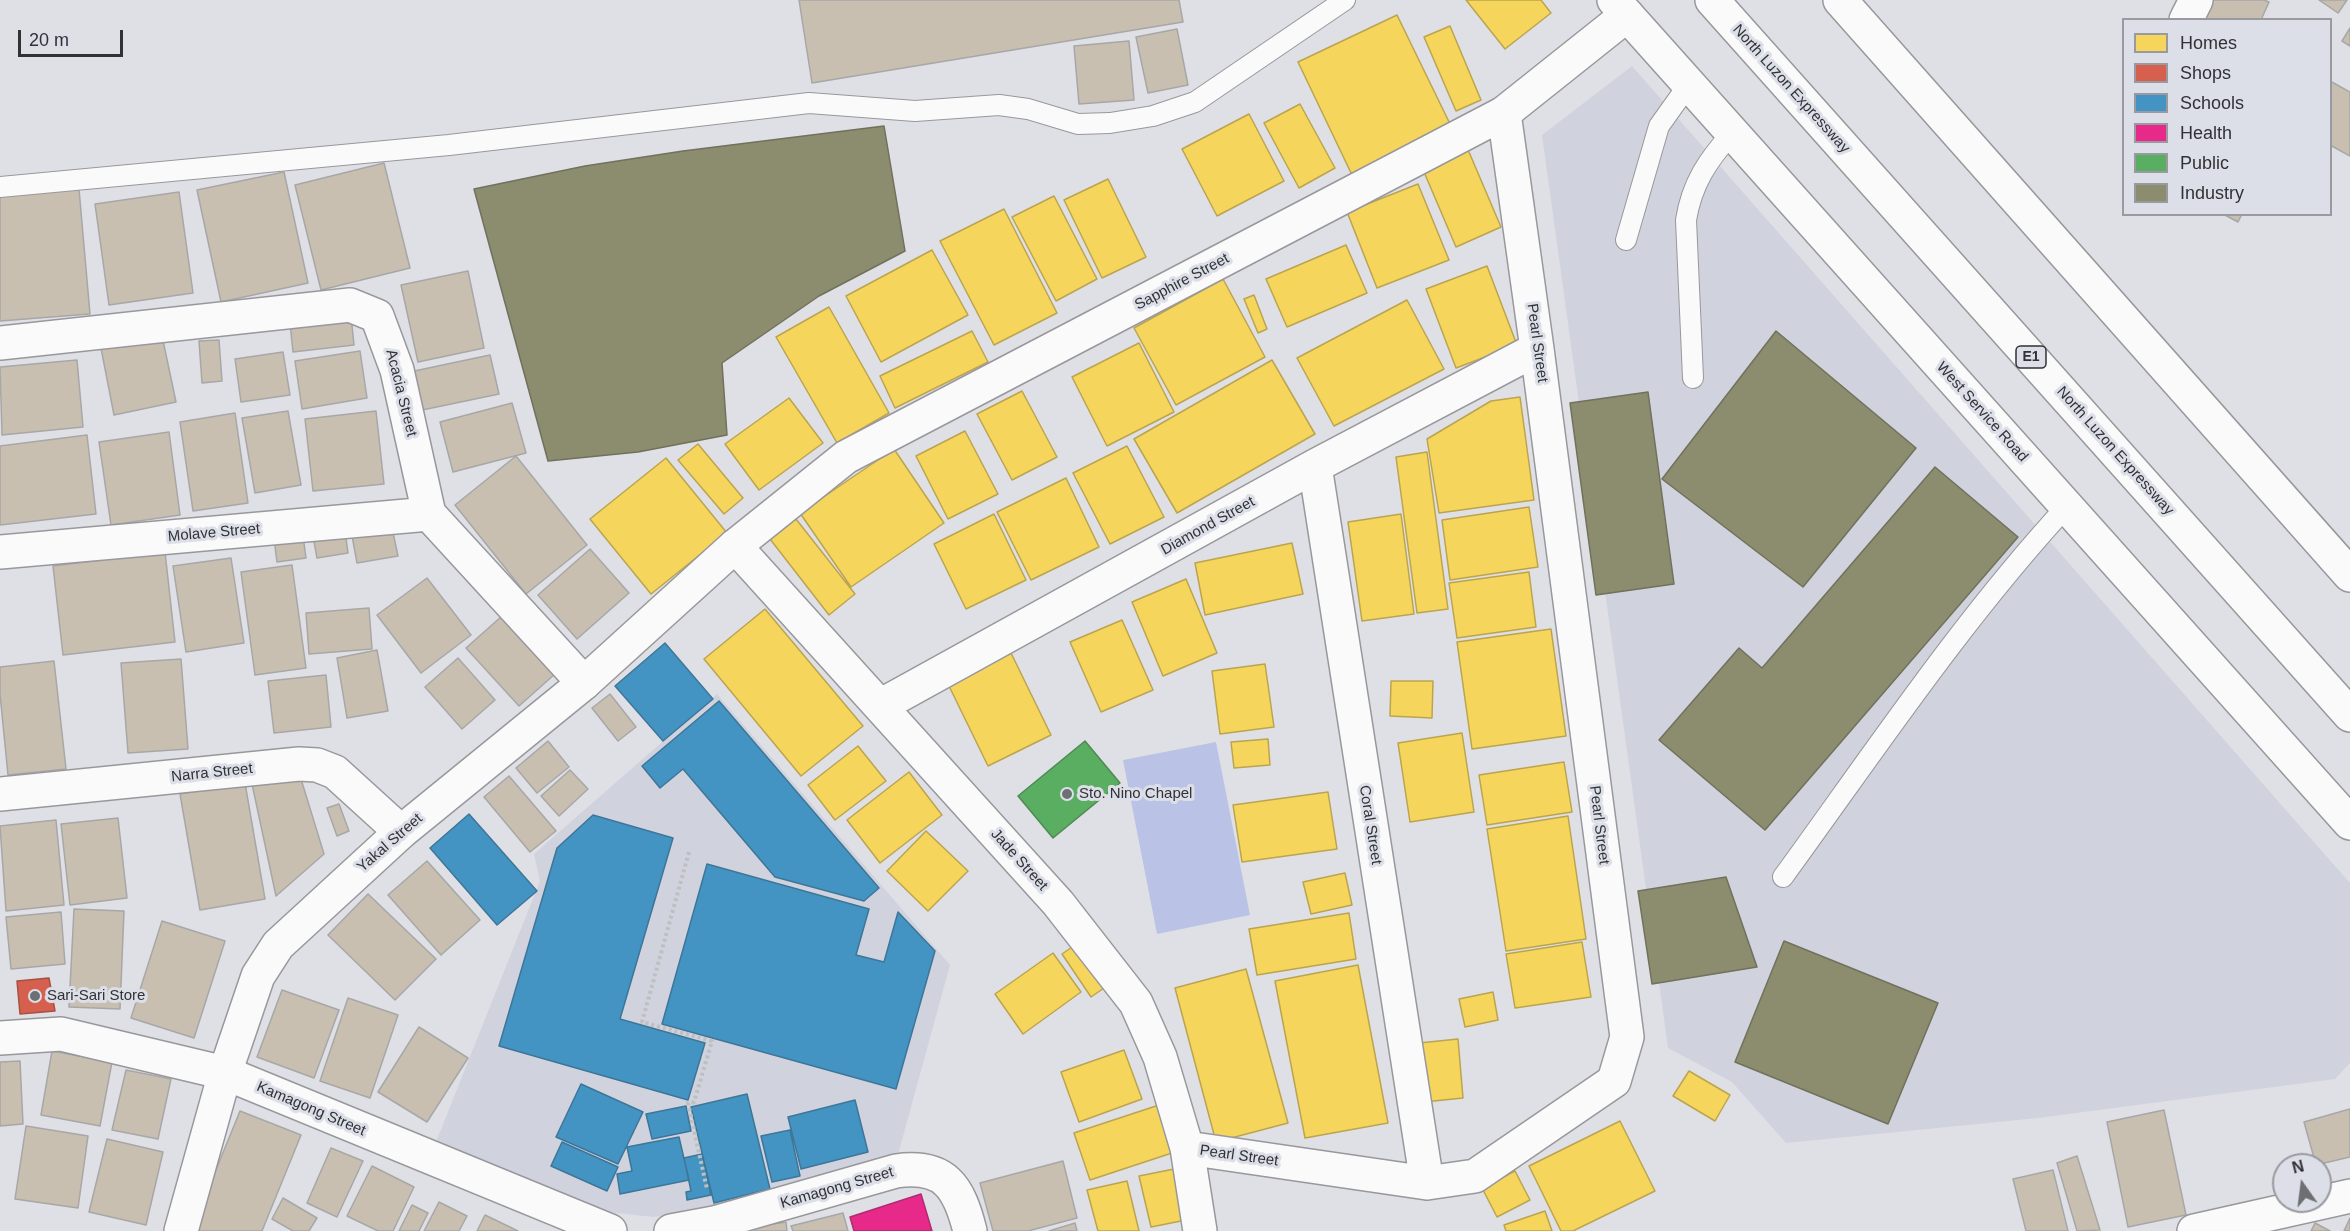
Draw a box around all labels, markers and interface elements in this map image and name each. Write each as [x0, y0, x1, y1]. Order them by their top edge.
scale bar [21, 18, 126, 56]
legend [2122, 18, 2332, 216]
street label: North Luzon Expressway [1729, 21, 1853, 157]
text: 20 m [29, 30, 69, 50]
text: Homes [2180, 33, 2237, 53]
text: Shops [2180, 63, 2231, 83]
text: Schools [2180, 93, 2244, 113]
text: Health [2180, 123, 2232, 143]
text: Public [2180, 153, 2229, 173]
text: Industry [2180, 183, 2244, 203]
street label: Sapphire Street [1132, 250, 1232, 314]
street label: Pearl Street [1523, 303, 1551, 383]
road number: E1 [2016, 346, 2046, 368]
street label: Acacia Street [381, 348, 421, 438]
street label: West Service Road [1932, 358, 2032, 466]
street label: North Luzon Expressway [2053, 383, 2177, 519]
street label: Diamond Street [1158, 493, 1258, 559]
street label: Molave Street [167, 520, 261, 546]
street label: Narra Street [170, 760, 254, 786]
street label: Coral Street [1355, 784, 1385, 866]
place label: Sto. Nino Chapel [1079, 785, 1192, 803]
street label: Pearl Street [1585, 785, 1613, 865]
marker: Sto. Nino Chapel [1060, 787, 1074, 801]
street label: Yakal Street [354, 810, 426, 876]
street label: Jade Street [987, 825, 1051, 895]
place label: Sari-Sari Store [47, 987, 145, 1005]
marker: Sari-Sari Store [28, 989, 42, 1003]
street label: Kamagong Street [254, 1078, 368, 1140]
street label: Pearl Street [1199, 1142, 1279, 1170]
north arrow [2272, 1153, 2332, 1213]
text: N [2290, 1157, 2306, 1177]
street label: Kamagong Street [778, 1163, 896, 1213]

